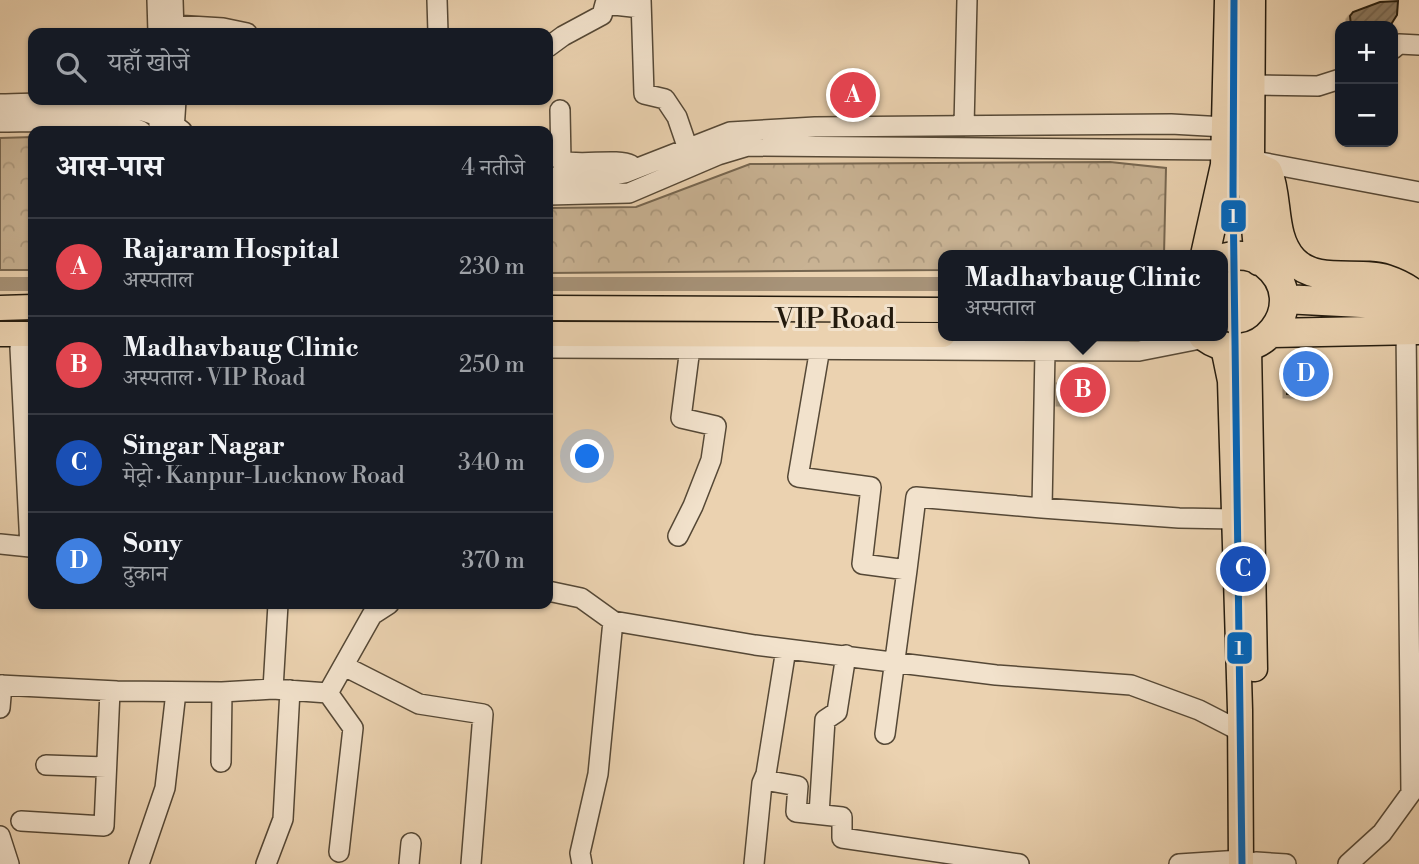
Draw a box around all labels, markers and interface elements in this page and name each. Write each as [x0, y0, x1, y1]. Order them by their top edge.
map controls [1335, 21, 1398, 147]
button: + [1335, 21, 1398, 84]
search box [28, 28, 553, 105]
text: यहाँ खोजें [108, 47, 189, 79]
icon: search [52, 48, 90, 86]
pin: A [830, 69, 876, 121]
button: − [1335, 84, 1398, 147]
text: आस-पास [56, 148, 163, 186]
text: 4 नतीजे [461, 154, 525, 182]
line badge: 1 [1220, 199, 1247, 233]
text: 1 [1228, 205, 1238, 229]
text: Rajaram Hospital [123, 234, 339, 266]
popup [938, 250, 1228, 341]
text: A [71, 253, 87, 281]
text: 230 m [459, 253, 525, 281]
text: Madhavbaug Clinic [965, 262, 1201, 294]
text: अस्पताल [123, 266, 193, 294]
text: अस्पताल [965, 294, 1035, 322]
street label: VIP Road [774, 302, 895, 337]
text: Madhavbaug Clinic [123, 332, 359, 364]
pin: D [1283, 348, 1329, 400]
text: B [70, 351, 88, 379]
text: 250 m [459, 351, 525, 379]
text: अस्पताल · VIP Road [123, 364, 305, 392]
pin: B [1060, 364, 1106, 416]
text: Singar Nagar [123, 430, 285, 462]
your location [570, 439, 604, 473]
text: C [71, 449, 87, 477]
text: 340 m [458, 449, 525, 477]
text: मेट्रो · Kanpur-Lucknow Road [123, 462, 405, 490]
text: Sony [123, 528, 182, 560]
pin: C [1220, 543, 1266, 595]
text: D [70, 547, 88, 575]
text: 370 m [462, 547, 525, 575]
text: दुकान [123, 560, 167, 588]
line badge: 1 [1226, 631, 1253, 665]
text: 1 [1234, 637, 1244, 661]

